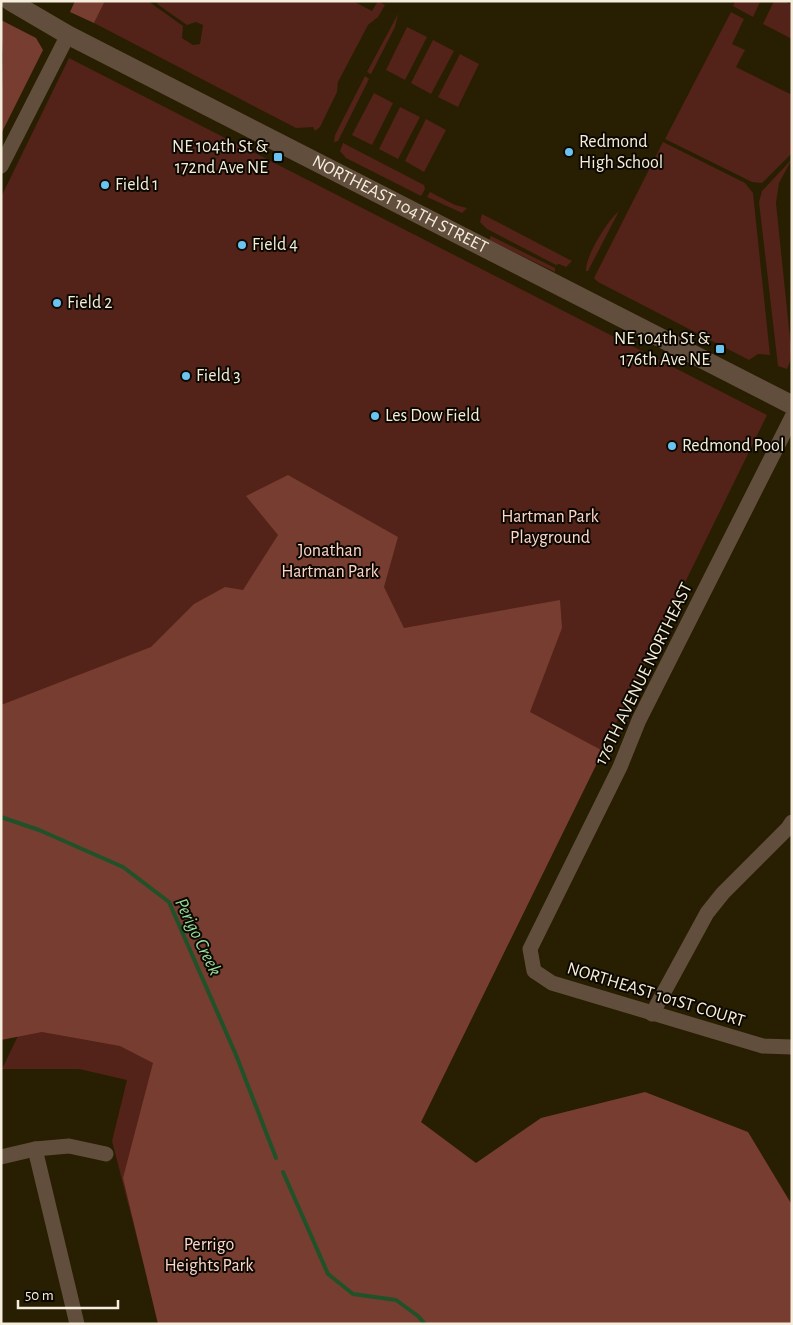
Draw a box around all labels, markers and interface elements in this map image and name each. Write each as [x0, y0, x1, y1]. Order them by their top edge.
place label: Redmond High School [579, 133, 663, 172]
place label: NE 104th St & 172nd Ave NE [172, 138, 268, 177]
marker: Redmond High School [563, 146, 575, 158]
marker: NE 104th St & 172nd Ave NE [272, 151, 284, 163]
street label: NORTHEAST 104TH STREET [309, 152, 491, 257]
place label: Field 1 [115, 176, 158, 194]
marker: Field 1 [99, 179, 111, 191]
place label: Field 4 [252, 236, 298, 254]
marker: Field 4 [236, 239, 248, 251]
place label: Field 2 [67, 294, 112, 312]
marker: Field 2 [51, 297, 63, 309]
place label: NE 104th St & 176th Ave NE [614, 330, 710, 369]
marker: NE 104th St & 176th Ave NE [714, 343, 726, 355]
place label: Field 3 [196, 367, 241, 385]
marker: Field 3 [180, 370, 192, 382]
place label: Les Dow Field [385, 407, 480, 425]
marker: Les Dow Field [369, 410, 381, 422]
place label: Redmond Pool [682, 437, 784, 455]
marker: Redmond Pool [666, 440, 678, 452]
park label: Hartman Park Playground [501, 508, 600, 547]
park label: Jonathan Hartman Park [281, 542, 380, 581]
street label: 176TH AVENUE NORTHEAST [592, 580, 696, 768]
water label: Perigo Creek [171, 895, 225, 979]
street label: NORTHEAST 101ST COURT [565, 959, 747, 1031]
park label: Perrigo Heights Park [164, 1236, 254, 1275]
scale bar [18, 1278, 118, 1310]
text: 50 m [25, 1288, 54, 1303]

